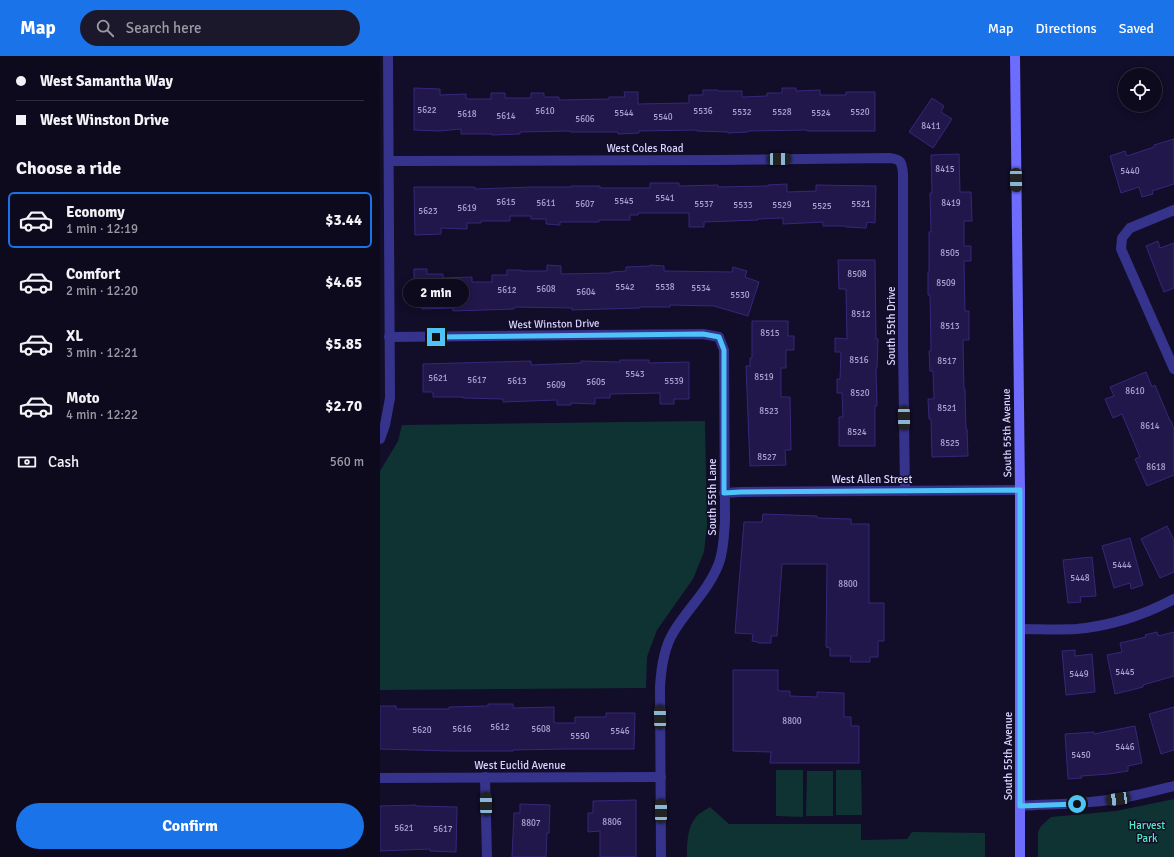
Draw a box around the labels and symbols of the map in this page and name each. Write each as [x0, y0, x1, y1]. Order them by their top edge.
house number: 5622 [417, 105, 437, 116]
house number: 5610 [535, 106, 555, 117]
house number: 5536 [693, 106, 713, 117]
house number: 5532 [732, 107, 752, 118]
house number: 5528 [772, 107, 792, 118]
house number: 5520 [850, 107, 870, 118]
house number: 5544 [614, 108, 634, 119]
house number: 5524 [811, 108, 831, 119]
house number: 5618 [457, 109, 477, 120]
house number: 5614 [496, 111, 516, 122]
house number: 5540 [653, 112, 673, 123]
house number: 5606 [575, 114, 595, 125]
house number: 8411 [921, 121, 941, 132]
street label: West Coles Road [606, 142, 684, 155]
car [767, 153, 791, 165]
house number: 8415 [935, 164, 955, 175]
house number: 5440 [1120, 166, 1140, 177]
car [1010, 168, 1022, 192]
house number: 5541 [655, 193, 675, 204]
house number: 5545 [614, 196, 634, 207]
house number: 5615 [496, 197, 516, 208]
house number: 5611 [536, 198, 556, 209]
house number: 8419 [941, 198, 961, 209]
house number: 5607 [575, 199, 595, 210]
house number: 5537 [694, 199, 714, 210]
house number: 5521 [851, 199, 871, 210]
house number: 5533 [733, 200, 753, 211]
house number: 5529 [772, 200, 792, 211]
house number: 5525 [812, 201, 832, 212]
house number: 5619 [457, 203, 477, 214]
house number: 5623 [418, 206, 438, 217]
house number: 8505 [940, 248, 960, 259]
house number: 8508 [847, 269, 867, 280]
house number: 8509 [936, 278, 956, 289]
callout: 2 min [403, 279, 469, 307]
house number: 5542 [615, 282, 635, 293]
house number: 5538 [655, 282, 675, 293]
house number: 5534 [691, 283, 711, 294]
house number: 5608 [536, 284, 556, 295]
house number: 5612 [497, 285, 517, 296]
house number: 5604 [576, 287, 596, 298]
street label: South 55th Drive [885, 287, 898, 365]
house number: 5530 [730, 290, 750, 301]
house number: 8512 [851, 309, 871, 320]
street label: West Winston Drive [508, 317, 600, 331]
house number: 8513 [940, 321, 960, 332]
route end [427, 328, 445, 346]
house number: 8515 [760, 328, 780, 339]
house number: 8516 [849, 355, 869, 366]
house number: 8517 [937, 356, 957, 367]
house number: 5543 [625, 369, 645, 380]
house number: 8519 [754, 372, 774, 383]
house number: 5621 [428, 373, 448, 384]
house number: 5617 [467, 375, 487, 386]
house number: 5613 [507, 376, 527, 387]
house number: 5539 [664, 376, 684, 387]
house number: 5605 [586, 377, 606, 388]
house number: 5609 [546, 380, 566, 391]
house number: 8610 [1125, 386, 1145, 397]
house number: 8520 [850, 388, 870, 399]
street label: South 55th Avenue [1000, 389, 1014, 477]
house number: 8521 [937, 403, 957, 414]
house number: 8523 [759, 406, 779, 417]
car [898, 406, 910, 430]
house number: 8614 [1140, 421, 1160, 432]
house number: 8524 [847, 427, 867, 438]
house number: 8525 [940, 438, 960, 449]
house number: 8527 [757, 452, 777, 463]
street label: South 55th Lane [706, 459, 719, 535]
house number: 8618 [1146, 462, 1166, 473]
street label: West Allen Street [832, 473, 913, 486]
house number: 5444 [1112, 560, 1132, 571]
house number: 5448 [1070, 573, 1090, 584]
house number: 8800 [838, 579, 858, 590]
house number: 5445 [1115, 667, 1135, 678]
house number: 5449 [1069, 669, 1089, 680]
car [654, 705, 666, 729]
street label: South 55th Avenue [1002, 712, 1015, 800]
house number: 8800 [782, 716, 802, 727]
house number: 5612 [490, 722, 510, 733]
house number: 5616 [452, 724, 472, 735]
house number: 5608 [531, 724, 551, 735]
house number: 5620 [412, 725, 432, 736]
house number: 5546 [610, 726, 630, 737]
house number: 5550 [570, 731, 590, 742]
house number: 5446 [1115, 742, 1135, 753]
house number: 5450 [1071, 750, 1091, 761]
street label: West Euclid Avenue [474, 759, 566, 772]
car [1105, 791, 1131, 807]
car [480, 792, 492, 816]
route start [1068, 795, 1086, 813]
car [655, 799, 667, 823]
house number: 8806 [602, 817, 622, 828]
house number: 8807 [521, 818, 541, 829]
park label: Harvest Park [1129, 819, 1165, 845]
house number: 5621 [394, 823, 414, 834]
house number: 5617 [433, 824, 453, 835]

